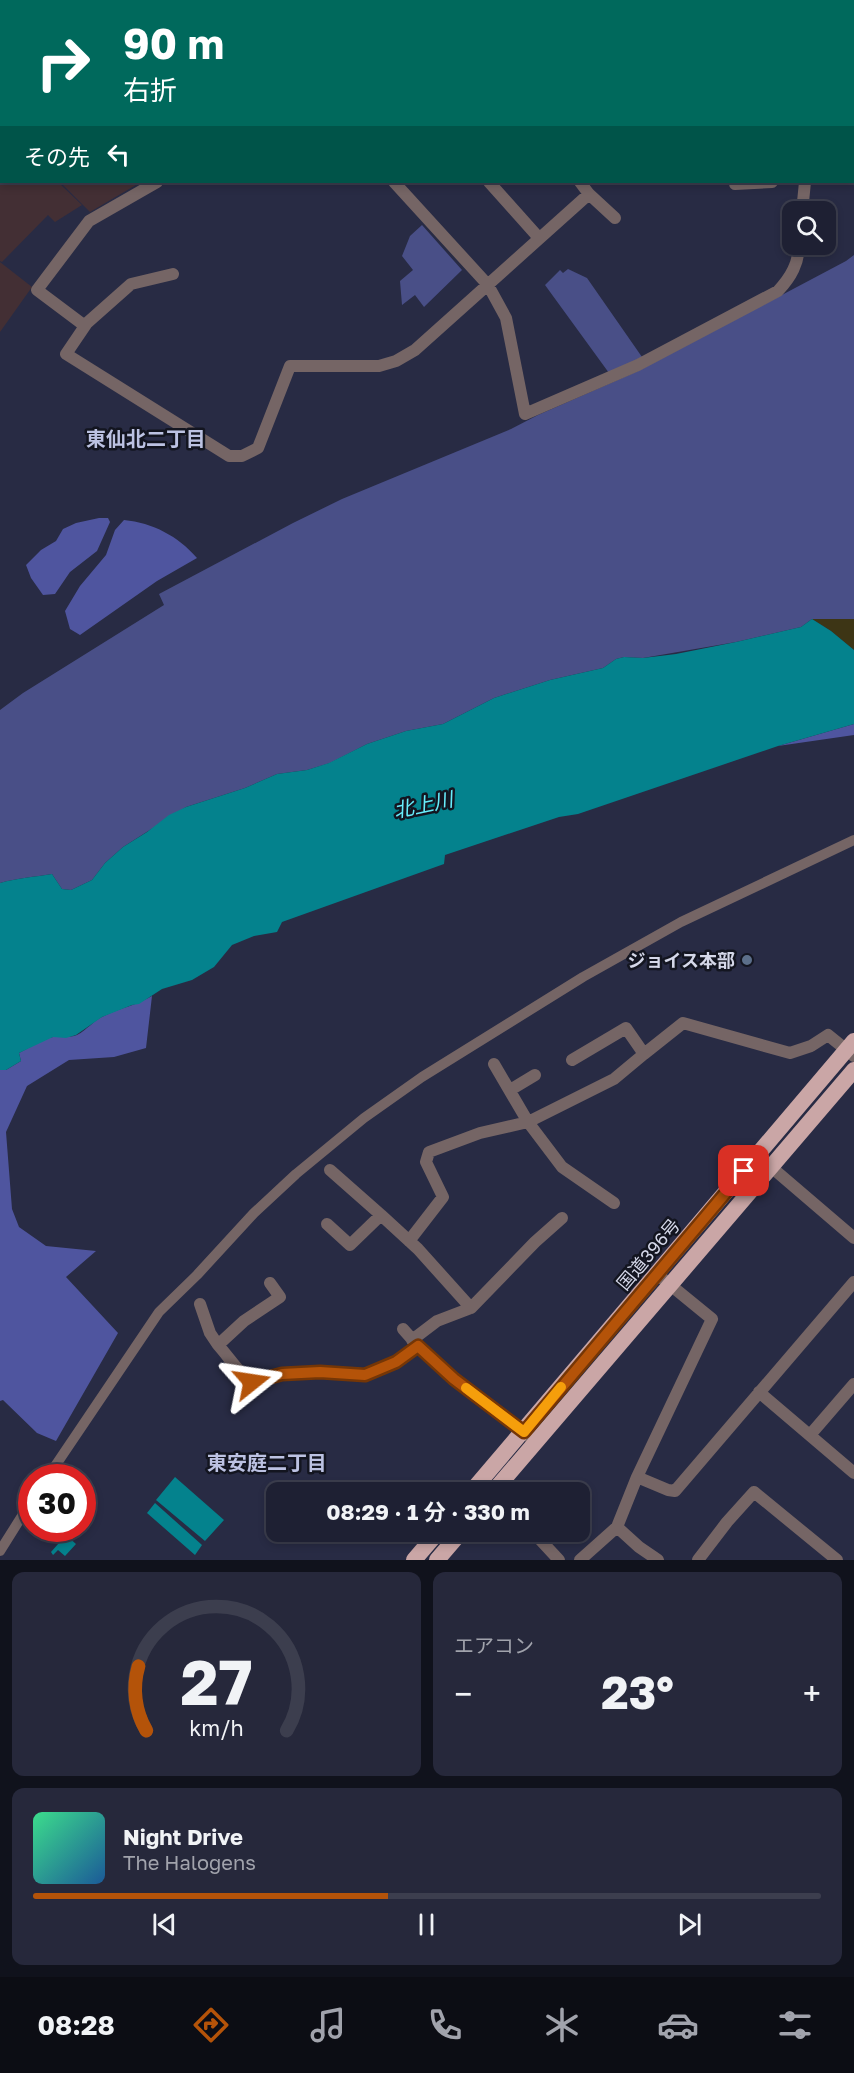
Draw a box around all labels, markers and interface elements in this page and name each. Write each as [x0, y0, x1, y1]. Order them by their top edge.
text: 90 m [123, 18, 224, 68]
icon: right [24, 24, 102, 102]
text: 右折 [123, 74, 177, 106]
icon: left [102, 138, 135, 171]
text: その先 [24, 143, 90, 170]
map controls [782, 201, 836, 255]
button: search [782, 201, 836, 255]
district label: 東仙北二丁目 [86, 426, 206, 450]
water label: 北上川 [391, 786, 457, 822]
place label: ジョイス本部 [628, 949, 735, 971]
marker: ジョイス本部 [740, 953, 754, 967]
pin [718, 1145, 769, 1196]
icon: arrive [727, 1154, 760, 1187]
street label: 国道396号 [612, 1214, 684, 1294]
position arrow [220, 1350, 284, 1414]
district label: 東安庭二丁目 [207, 1450, 327, 1474]
speed limit sign: 30 [18, 1464, 96, 1542]
text: 08:29 · 1 分 · 330 m [326, 1498, 530, 1525]
text: エアコン [454, 1633, 534, 1657]
text: 27 [180, 1644, 253, 1719]
text: 23° [601, 1665, 674, 1719]
text: − [454, 1674, 472, 1713]
text: + [803, 1674, 821, 1713]
text: km/h [189, 1715, 244, 1741]
text: Night Drive [123, 1823, 243, 1850]
text: The Halogens [123, 1850, 256, 1874]
icon: previous [148, 1908, 181, 1941]
icon: pause [410, 1908, 443, 1941]
icon: next [673, 1908, 706, 1941]
icon: directions [190, 2004, 232, 2046]
icon: music [307, 2004, 349, 2046]
icon: phone [424, 2004, 466, 2046]
icon: climate [541, 2004, 583, 2046]
icon: car [657, 2004, 699, 2046]
icon: filters [774, 2004, 816, 2046]
text: 08:28 [37, 2009, 115, 2041]

